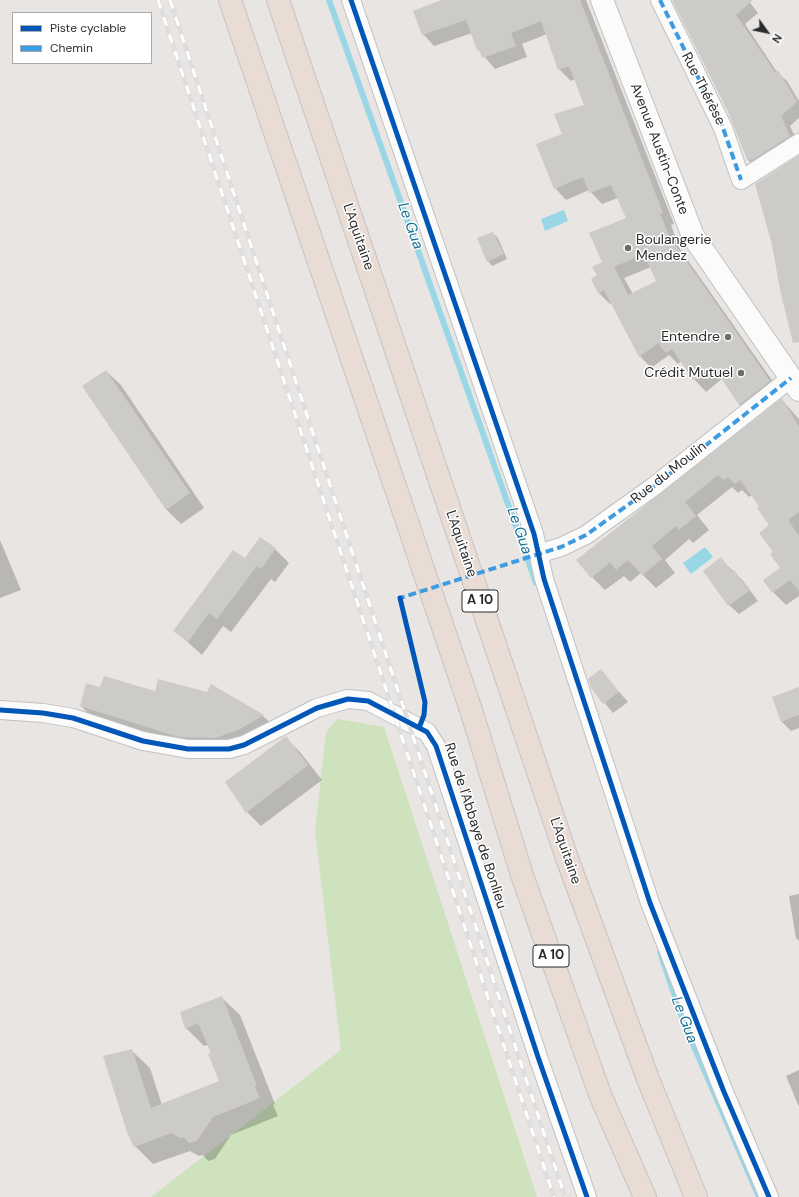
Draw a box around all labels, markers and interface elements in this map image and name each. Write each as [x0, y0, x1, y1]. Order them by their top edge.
legend [12, 12, 152, 64]
north arrow [747, 12, 787, 52]
text: Piste cyclable [50, 20, 126, 36]
text: N [769, 31, 785, 46]
text: Chemin [50, 40, 93, 56]
street label: Rue Thérèse [677, 50, 729, 128]
street label: Avenue Austin-Conte [626, 81, 692, 217]
water label: Le Gua [393, 200, 427, 252]
street label: L'Aquitaine [339, 201, 377, 273]
place label: Boulangerie Mendez [636, 232, 712, 264]
marker: Boulangerie Mendez [623, 243, 633, 253]
place label: Entendre [661, 329, 720, 345]
marker: Entendre [723, 332, 733, 342]
place label: Crédit Mutuel [644, 365, 733, 381]
marker: Crédit Mutuel [736, 368, 746, 378]
street label: Rue du Moulin [628, 438, 710, 508]
water label: Le Gua [503, 505, 535, 557]
street label: L'Aquitaine [442, 508, 480, 580]
road number: A 10 [462, 590, 498, 612]
street label: Rue de l'Abbaye de Bonlieu [440, 741, 510, 911]
street label: L'Aquitaine [546, 815, 584, 887]
road number: A 10 [533, 945, 569, 967]
water label: Le Gua [667, 994, 701, 1046]

